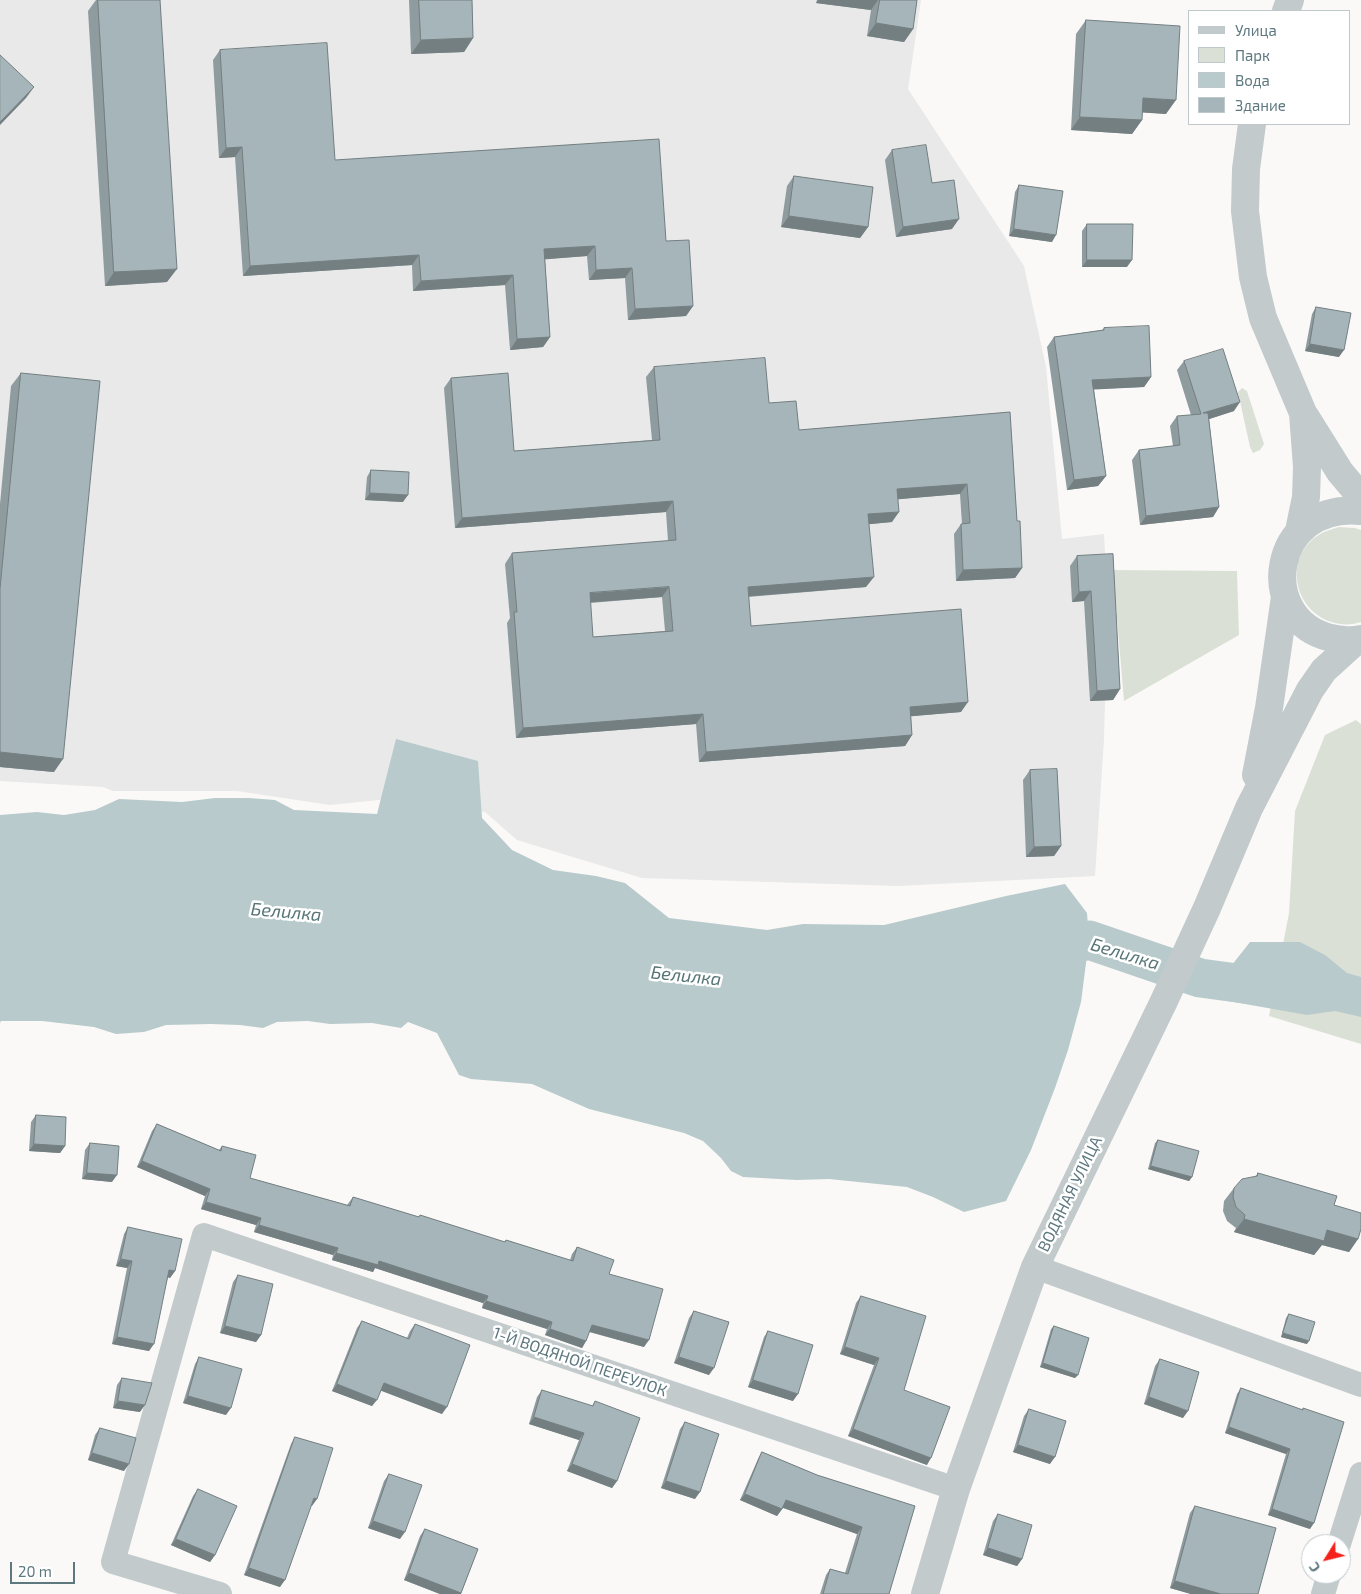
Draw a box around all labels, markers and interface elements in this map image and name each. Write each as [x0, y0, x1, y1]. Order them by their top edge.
legend [1188, 10, 1351, 125]
text: Улица [1235, 21, 1277, 39]
text: Парк [1235, 46, 1270, 64]
text: Вода [1235, 71, 1270, 89]
text: Здание [1235, 96, 1286, 114]
water label: Белилка [250, 898, 322, 926]
water label: Белилка [1088, 933, 1162, 975]
water label: Белилка [650, 962, 722, 990]
street label: ВОДЯНАЯ УЛИЦА [1034, 1133, 1106, 1255]
street label: 1-Й ВОДЯНОЙ ПЕРЕУЛОК [491, 1323, 669, 1401]
north arrow [1301, 1534, 1351, 1584]
scale bar [12, 1552, 78, 1584]
text: С [1305, 1559, 1324, 1576]
text: 20 m [18, 1562, 52, 1580]

